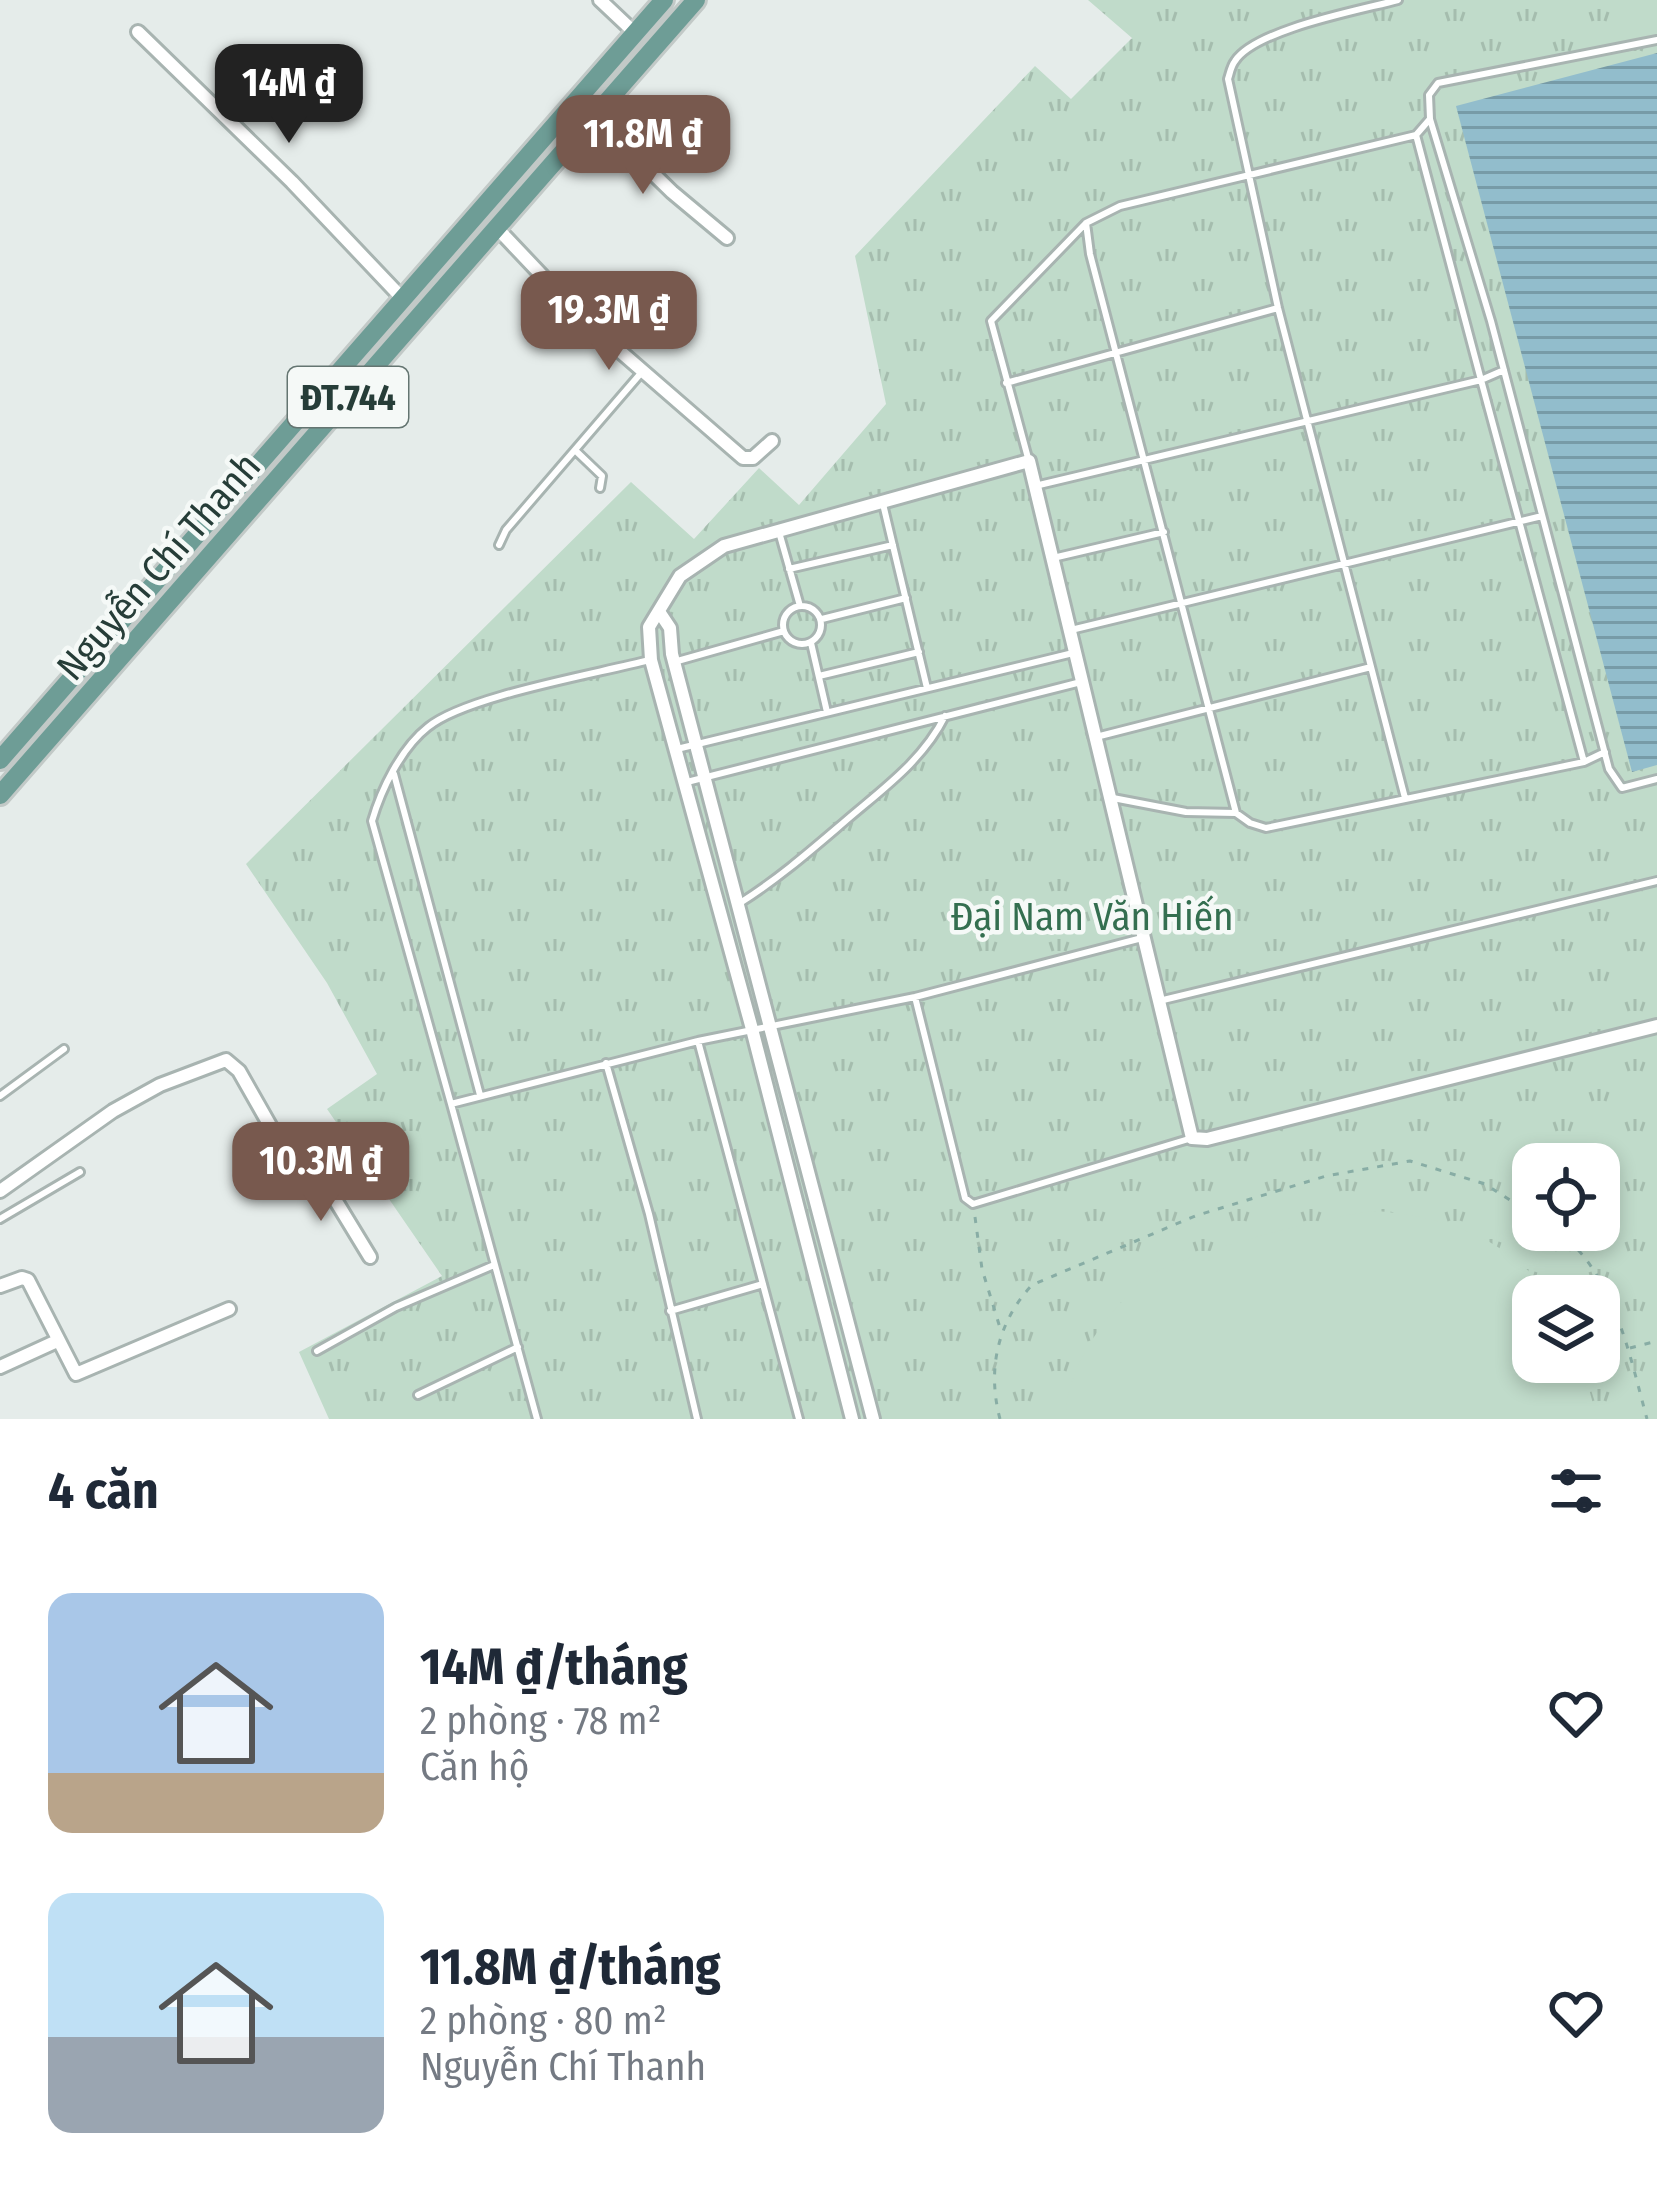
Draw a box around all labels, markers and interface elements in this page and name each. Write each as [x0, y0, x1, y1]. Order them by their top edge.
pin: 14M ₫ [205, 44, 373, 146]
text: 14M ₫ [242, 60, 336, 106]
pin: 11.8M ₫ [532, 95, 754, 197]
text: 11.8M ₫ [583, 111, 703, 157]
pin: 19.3M ₫ [498, 271, 720, 373]
text: 19.3M ₫ [548, 287, 670, 333]
road number: ĐT.744 [288, 367, 408, 427]
street label: Nguyễn Chí Thanh [48, 444, 270, 690]
park label: Đại Nam Văn Hiến [950, 894, 1234, 940]
pin: 10.3M ₫ [210, 1122, 432, 1224]
text: 10.3M ₫ [259, 1138, 383, 1184]
map controls [1512, 1143, 1620, 1383]
button: locate [1512, 1143, 1620, 1251]
button: layers [1512, 1275, 1620, 1383]
icon: filters [1543, 1458, 1609, 1524]
text: 4 căn [48, 1460, 159, 1522]
text: 14M ₫/tháng [420, 1636, 688, 1698]
icon: home [144, 1641, 288, 1785]
icon: heart [1543, 1680, 1609, 1746]
text: 2 phòng · 78 m² [420, 1698, 661, 1744]
text: Căn hộ [420, 1744, 529, 1790]
text: 11.8M ₫/tháng [420, 1936, 721, 1998]
icon: home [144, 1941, 288, 2085]
icon: heart [1543, 1980, 1609, 2046]
text: 2 phòng · 80 m² [420, 1998, 667, 2044]
text: Nguyễn Chí Thanh [420, 2044, 706, 2090]

